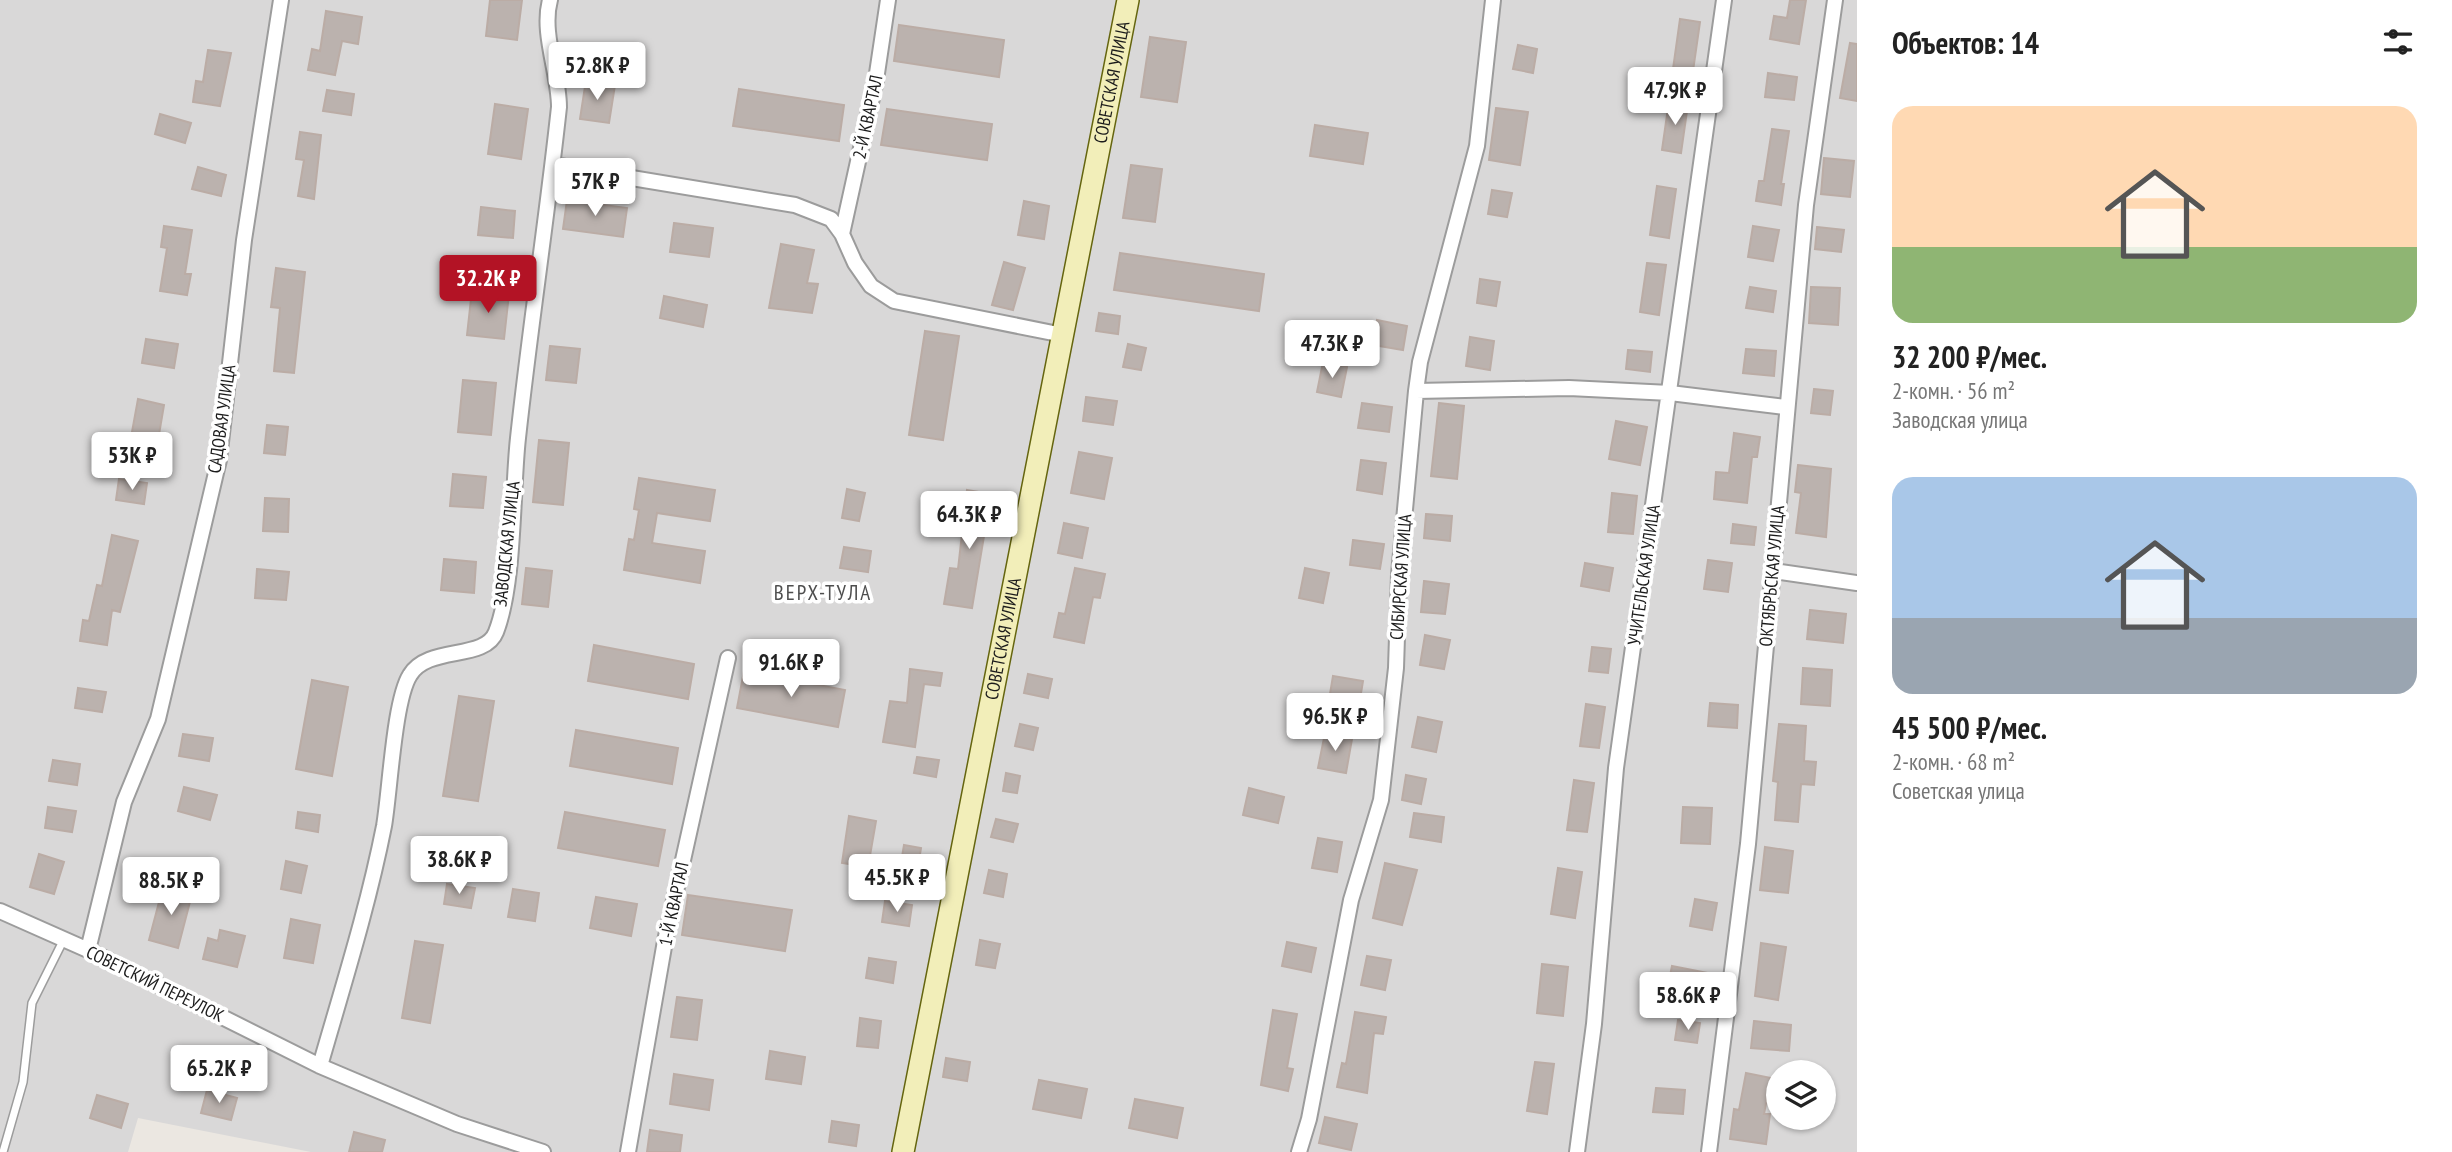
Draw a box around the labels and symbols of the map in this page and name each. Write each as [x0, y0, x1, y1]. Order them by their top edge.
street label: СОВЕТСКАЯ УЛИЦА [1088, 19, 1135, 145]
pin: 52.8K ₽ [532, 42, 662, 102]
pin: 47.9K ₽ [1610, 68, 1740, 127]
street label: 2-Й КВАРТАЛ [847, 73, 888, 161]
pin: 57K ₽ [546, 158, 644, 218]
pin: 32.2K ₽ [423, 256, 553, 315]
pin: 47.3K ₽ [1267, 320, 1397, 380]
street label: САДОВАЯ УЛИЦА [203, 363, 241, 475]
pin: 53K ₽ [83, 433, 181, 492]
street label: ЗАВОДСКАЯ УЛИЦА [488, 480, 525, 608]
pin: 64.3K ₽ [904, 491, 1034, 551]
street label: УЧИТЕЛЬСКАЯ УЛИЦА [1622, 503, 1665, 647]
street label: ОКТЯБРЬСКАЯ УЛИЦА [1754, 504, 1789, 647]
street label: СИБИРСКАЯ УЛИЦА [1385, 513, 1416, 641]
street label: СОВЕТСКАЯ УЛИЦА [980, 575, 1026, 702]
district label: ВЕРХ-ТУЛА [774, 579, 872, 606]
pin: 91.6K ₽ [726, 640, 856, 699]
pin: 96.5K ₽ [1270, 694, 1400, 753]
pin: 38.6K ₽ [394, 836, 524, 896]
pin: 45.5K ₽ [832, 855, 962, 914]
pin: 88.5K ₽ [106, 858, 236, 917]
street label: 1-Й КВАРТАЛ [653, 860, 694, 948]
street label: СОВЕТСКИЙ ПЕРЕУЛОК [83, 940, 228, 1027]
pin: 58.6K ₽ [1623, 972, 1753, 1032]
pin: 65.2K ₽ [154, 1046, 284, 1105]

